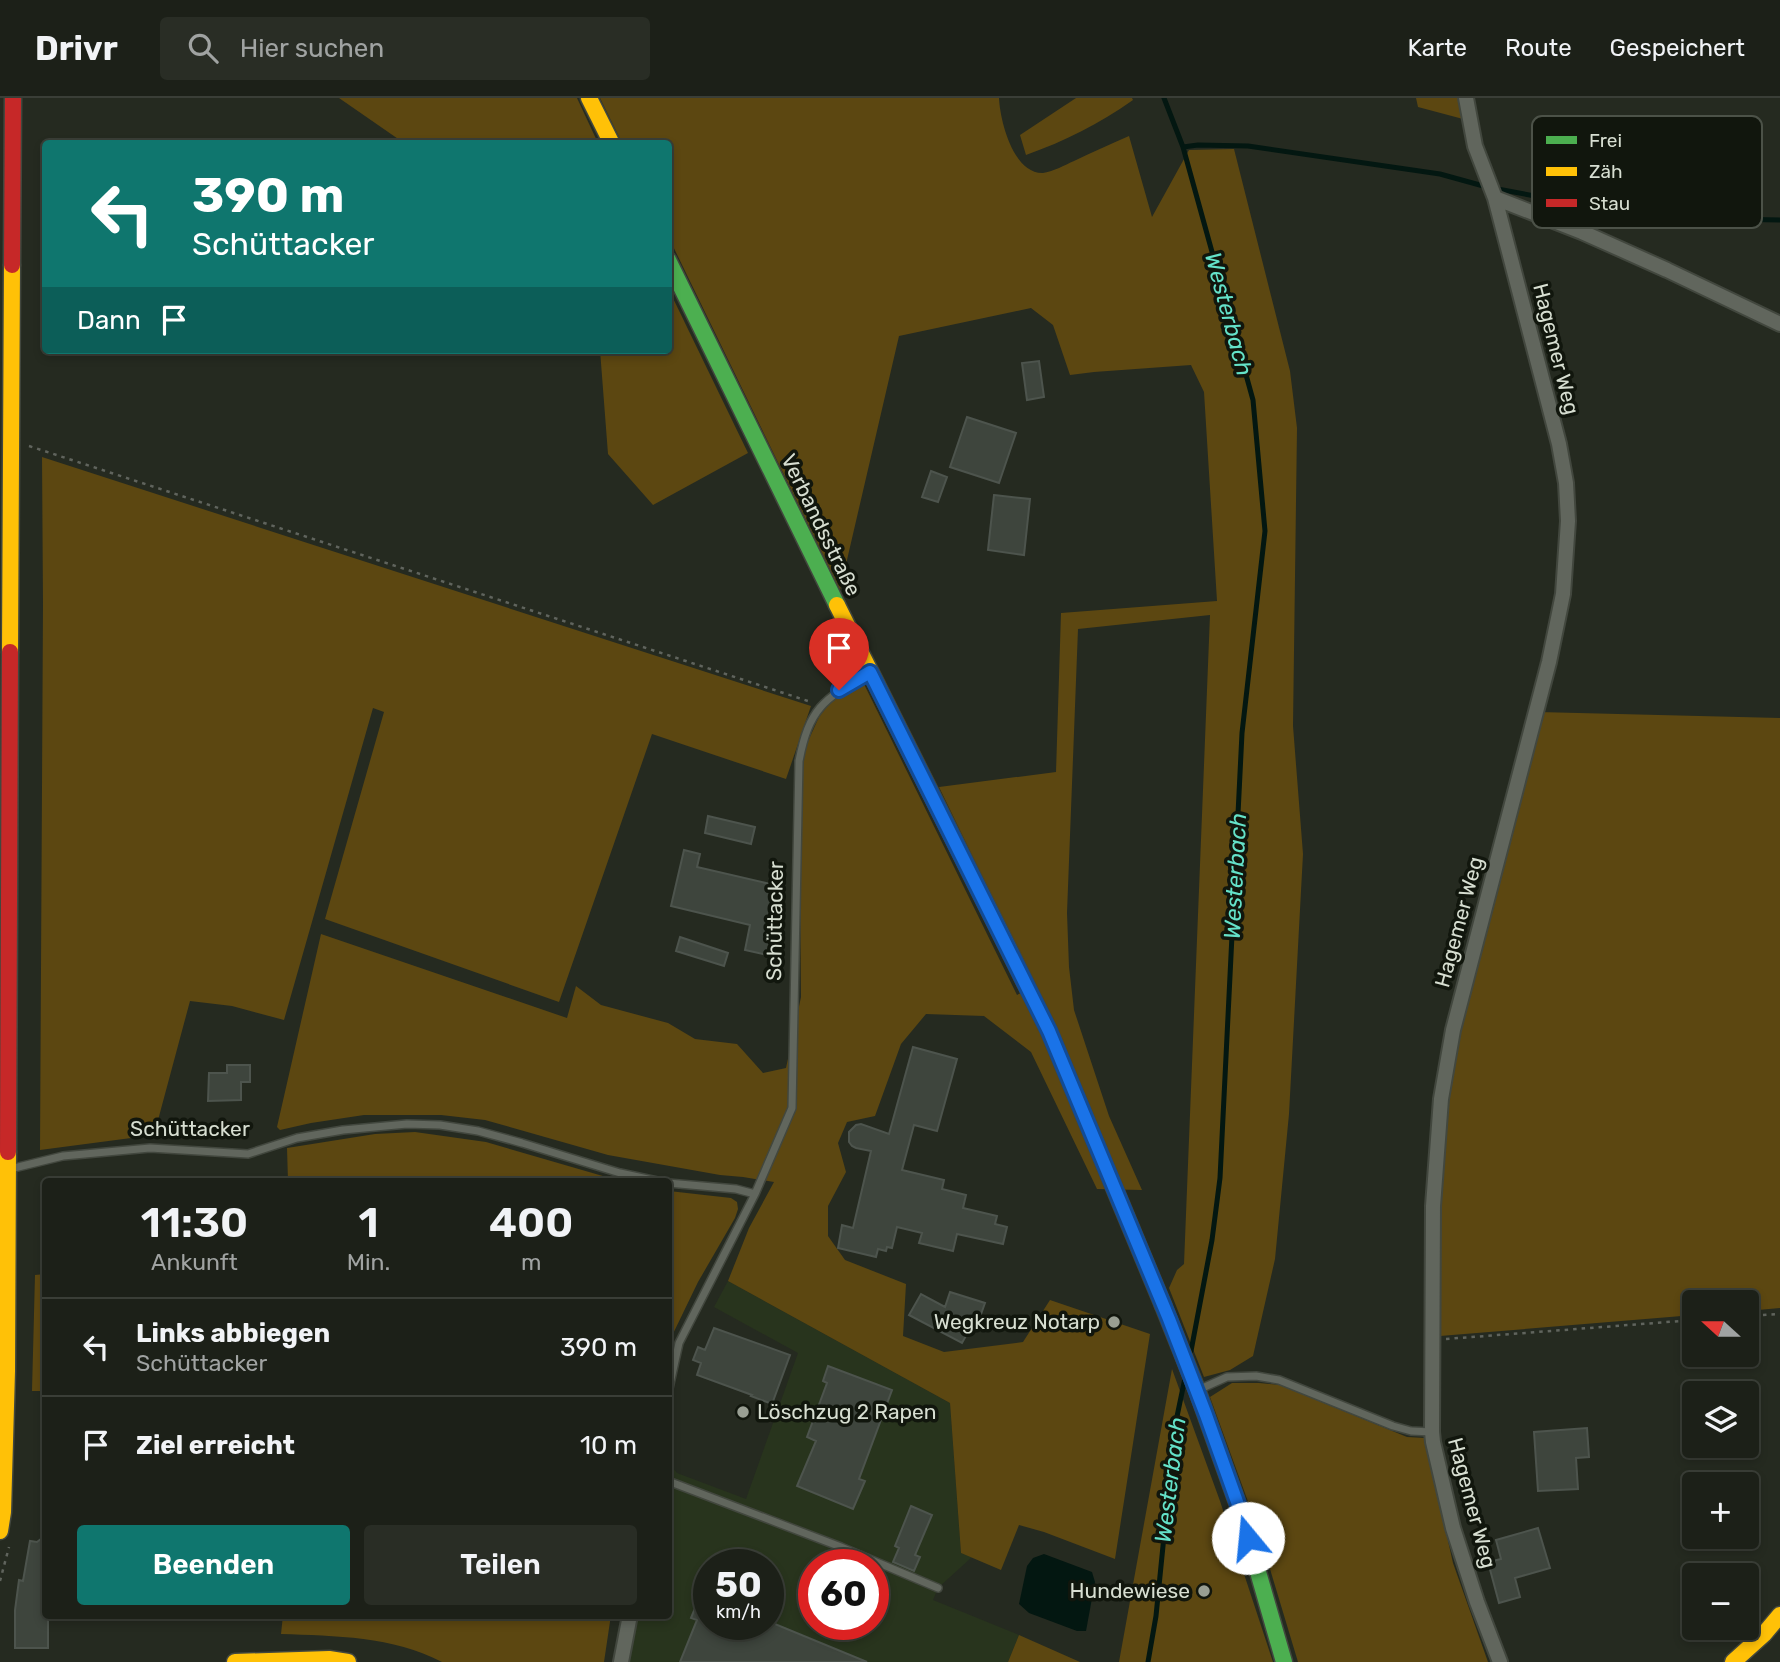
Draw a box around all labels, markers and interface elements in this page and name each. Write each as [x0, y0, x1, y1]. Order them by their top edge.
search box [160, 17, 650, 80]
text: Drivr [35, 29, 118, 68]
icon: search [184, 29, 222, 67]
text: Hier suchen [240, 33, 384, 64]
text: Karte [1408, 34, 1467, 62]
text: Route [1505, 34, 1572, 62]
text: Gespeichert [1610, 34, 1745, 62]
legend [1532, 116, 1762, 228]
text: Frei [1589, 129, 1622, 152]
text: Zäh [1589, 160, 1622, 183]
text: 390 m [192, 166, 344, 224]
icon: left [77, 168, 168, 259]
text: Stau [1589, 192, 1630, 215]
text: Schüttacker [192, 225, 374, 263]
water label: Westerbach [1199, 249, 1259, 379]
street label: Hagemer Weg [1528, 281, 1585, 417]
icon: arrive [155, 301, 193, 339]
text: Dann [77, 305, 141, 336]
street label: Verbandsstraße [776, 450, 867, 600]
pin [809, 618, 869, 690]
icon: arrive [820, 629, 858, 667]
water label: Westerbach [1218, 812, 1252, 940]
street label: Hagemer Weg [1429, 854, 1488, 990]
street label: Schüttacker [761, 861, 788, 981]
street label: Schüttacker [130, 1116, 250, 1141]
text: 11:30 [141, 1198, 248, 1248]
text: 1 [358, 1198, 379, 1248]
text: 400 [489, 1198, 573, 1248]
text: Ankunft [151, 1248, 238, 1276]
text: Min. [347, 1248, 390, 1276]
text: m [521, 1248, 541, 1276]
north arrow [1682, 1290, 1759, 1367]
map controls [1682, 1290, 1759, 1640]
place label: Wegkreuz Notarp [934, 1309, 1100, 1334]
marker: Wegkreuz Notarp [1106, 1314, 1122, 1330]
text: Links abbiegen [136, 1318, 330, 1349]
icon: left [77, 1328, 115, 1366]
text: 390 m [560, 1332, 637, 1363]
text: Schüttacker [136, 1349, 267, 1377]
button: layers [1682, 1381, 1759, 1458]
place label: Löschzug 2 Rapen [757, 1399, 937, 1424]
marker: Löschzug 2 Rapen [735, 1404, 751, 1420]
water label: Westerbach [1148, 1415, 1192, 1545]
icon: arrive [77, 1426, 115, 1464]
text: Ziel erreicht [136, 1430, 295, 1461]
text: 10 m [580, 1430, 637, 1461]
street label: Hagemer Weg [1443, 1435, 1502, 1571]
button: + [1682, 1472, 1759, 1549]
position arrow [1211, 1501, 1285, 1575]
button: Beenden [77, 1525, 350, 1605]
button: Teilen [364, 1525, 637, 1605]
speed limit sign: 60 [798, 1549, 889, 1640]
button: − [1682, 1563, 1759, 1640]
text: 50 [715, 1564, 762, 1606]
place label: Hundewiese [1070, 1578, 1190, 1603]
marker: Hundewiese [1196, 1583, 1212, 1599]
text: km/h [716, 1601, 761, 1623]

